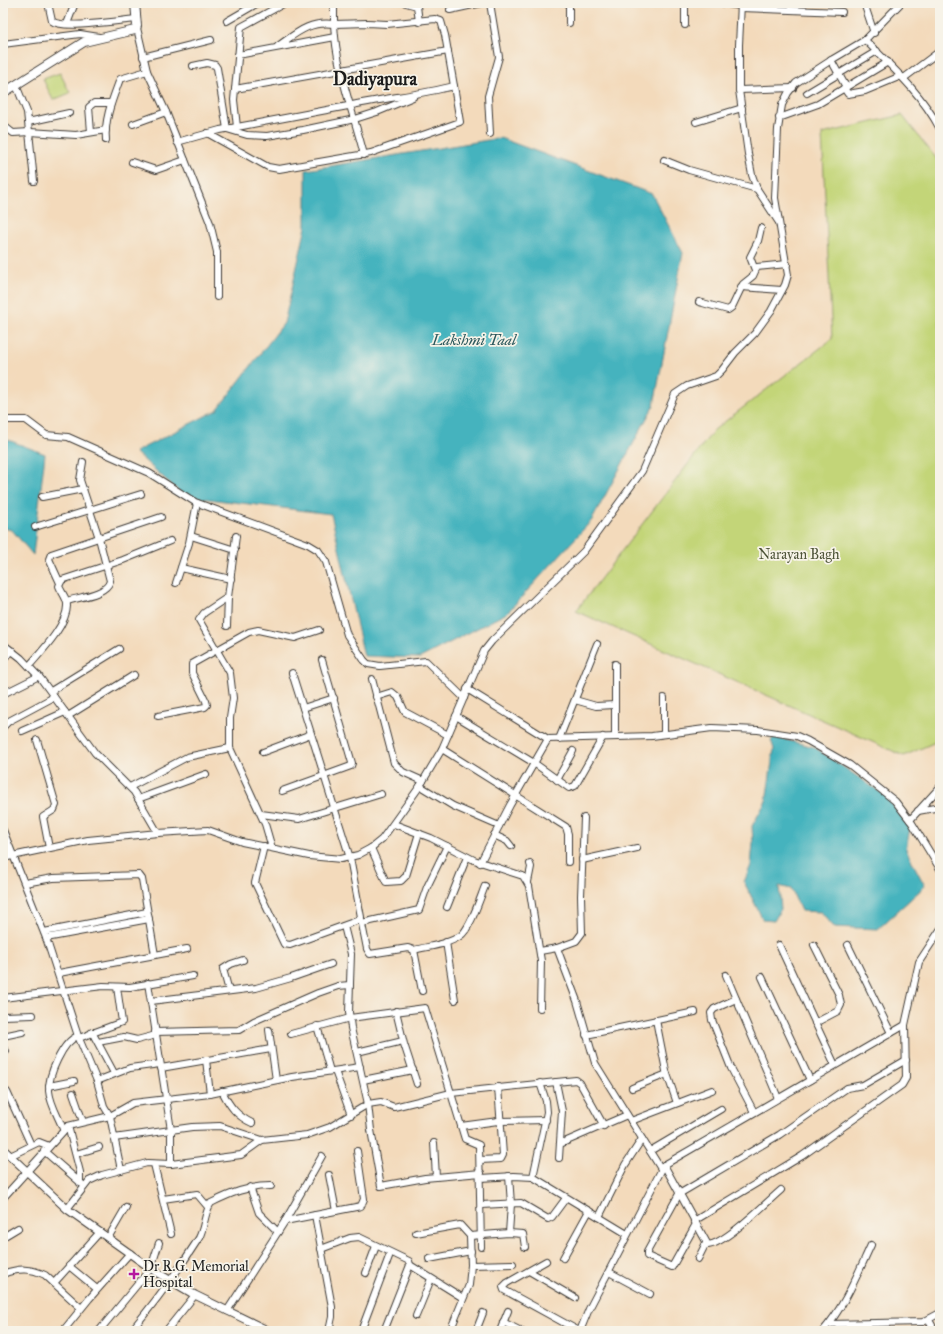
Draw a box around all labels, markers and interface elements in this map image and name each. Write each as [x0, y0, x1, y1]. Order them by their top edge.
district label: Dadiyapura [333, 68, 418, 91]
water label: Lakshmi Taal [431, 331, 518, 349]
park label: Narayan Bagh [759, 546, 840, 563]
place label: Dr R.G. Memorial Hospital [143, 1258, 249, 1291]
marker: Dr R.G. Memorial Hospital [128, 1268, 140, 1280]

